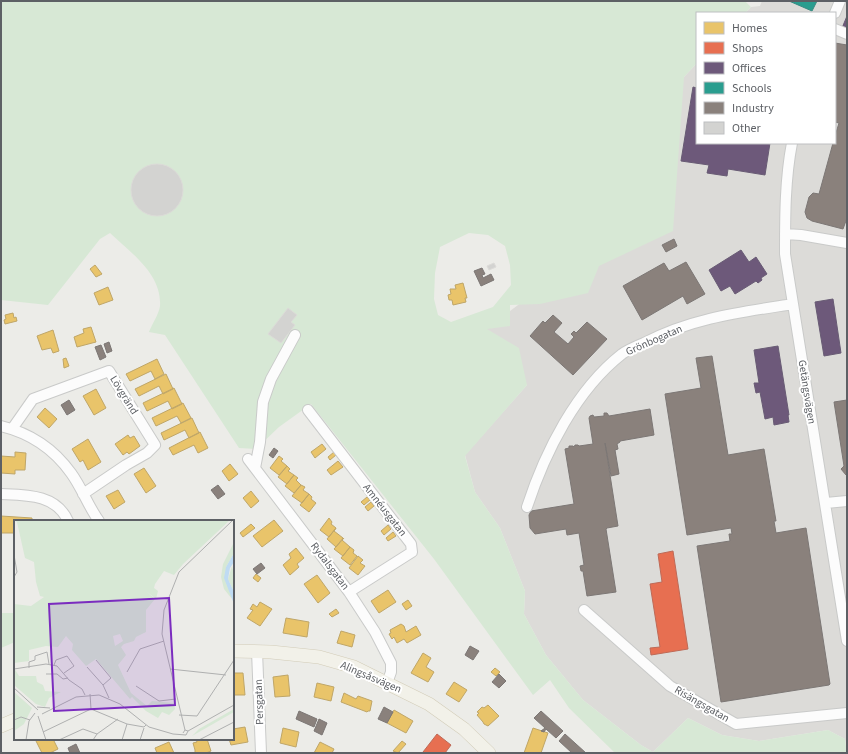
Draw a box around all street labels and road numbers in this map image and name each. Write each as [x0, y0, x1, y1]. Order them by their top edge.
street label: Grönbogatan [623, 321, 685, 359]
street label: Getängsvägen [795, 359, 819, 425]
street label: Lövgränd [106, 373, 142, 417]
street label: Amnéusgatan [360, 481, 410, 539]
street label: Rydalsgatan [307, 539, 353, 593]
street label: Alingsåsvägen [338, 657, 404, 697]
street label: Persgatan [251, 679, 267, 725]
street label: Risängsgatan [672, 682, 732, 726]

